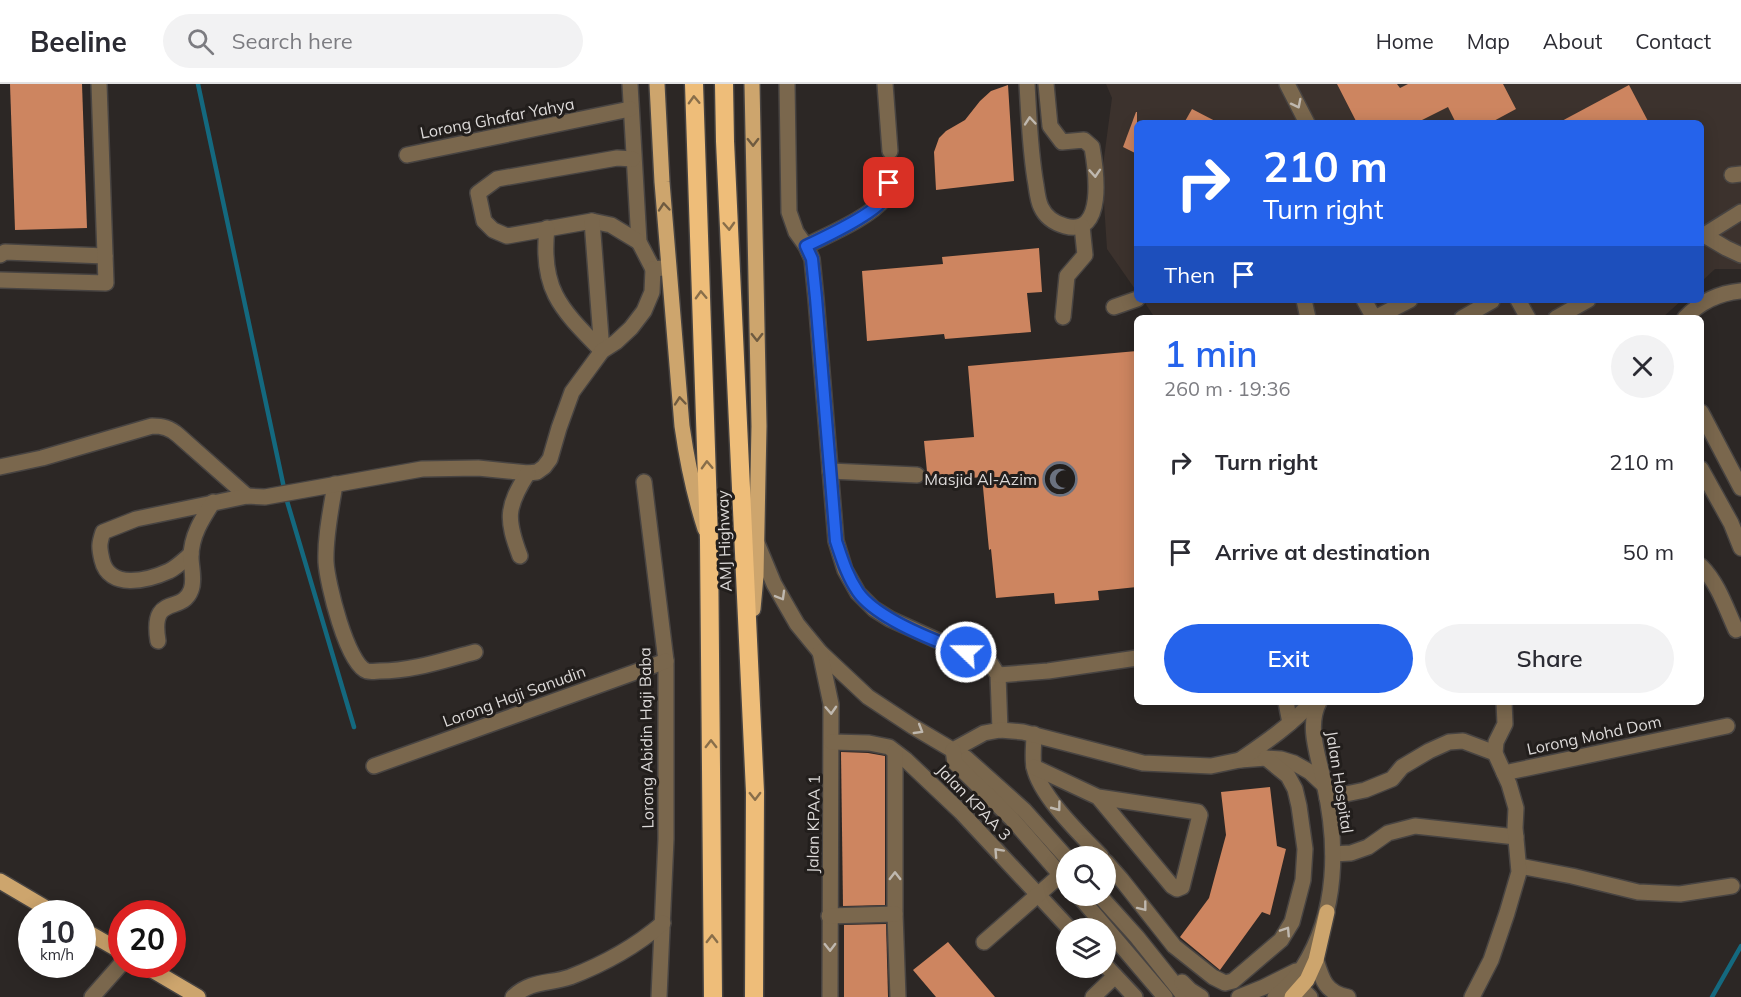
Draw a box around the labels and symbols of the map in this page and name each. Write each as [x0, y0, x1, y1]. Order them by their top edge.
street label: Lorong Ghafar Yahya [418, 93, 576, 143]
one-way arrow [688, 96, 701, 105]
one-way arrow [1290, 97, 1301, 108]
one-way arrow [1024, 117, 1037, 126]
one-way arrow [747, 138, 759, 147]
pin [863, 157, 914, 208]
one-way arrow [1089, 168, 1102, 177]
one-way arrow [658, 202, 671, 211]
one-way arrow [723, 222, 736, 231]
one-way arrow [695, 291, 708, 300]
one-way arrow [751, 333, 763, 342]
one-way arrow [673, 397, 686, 406]
one-way arrow [700, 460, 713, 469]
mosque icon: Masjid Al-Azim [1042, 461, 1078, 497]
place label: Masjid Al-Azim [924, 469, 1037, 489]
street label: AMJ Highway [712, 489, 736, 592]
one-way arrow [774, 590, 785, 600]
position arrow [934, 620, 998, 684]
street label: Lorong Abidin Haji Baba [634, 647, 658, 829]
street label: Lorong Haji Sanudin [440, 661, 588, 731]
one-way arrow [824, 705, 837, 714]
street label: Lorong Mohd Dom [1525, 711, 1663, 759]
one-way arrow [913, 723, 923, 735]
street label: Jalan Hospital [1322, 729, 1358, 835]
one-way arrow [705, 739, 717, 748]
street label: Jalan KPAA 3 [933, 760, 1015, 844]
street label: Jalan KPAA 1 [802, 775, 824, 873]
one-way arrow [748, 791, 761, 800]
one-way arrow [1050, 800, 1061, 811]
one-way arrow [994, 848, 1005, 859]
one-way arrow [889, 871, 901, 880]
speed limit sign: 20 [108, 900, 186, 978]
one-way arrow [1135, 900, 1146, 911]
one-way arrow [1279, 927, 1290, 938]
one-way arrow [706, 934, 718, 943]
one-way arrow [824, 942, 836, 951]

